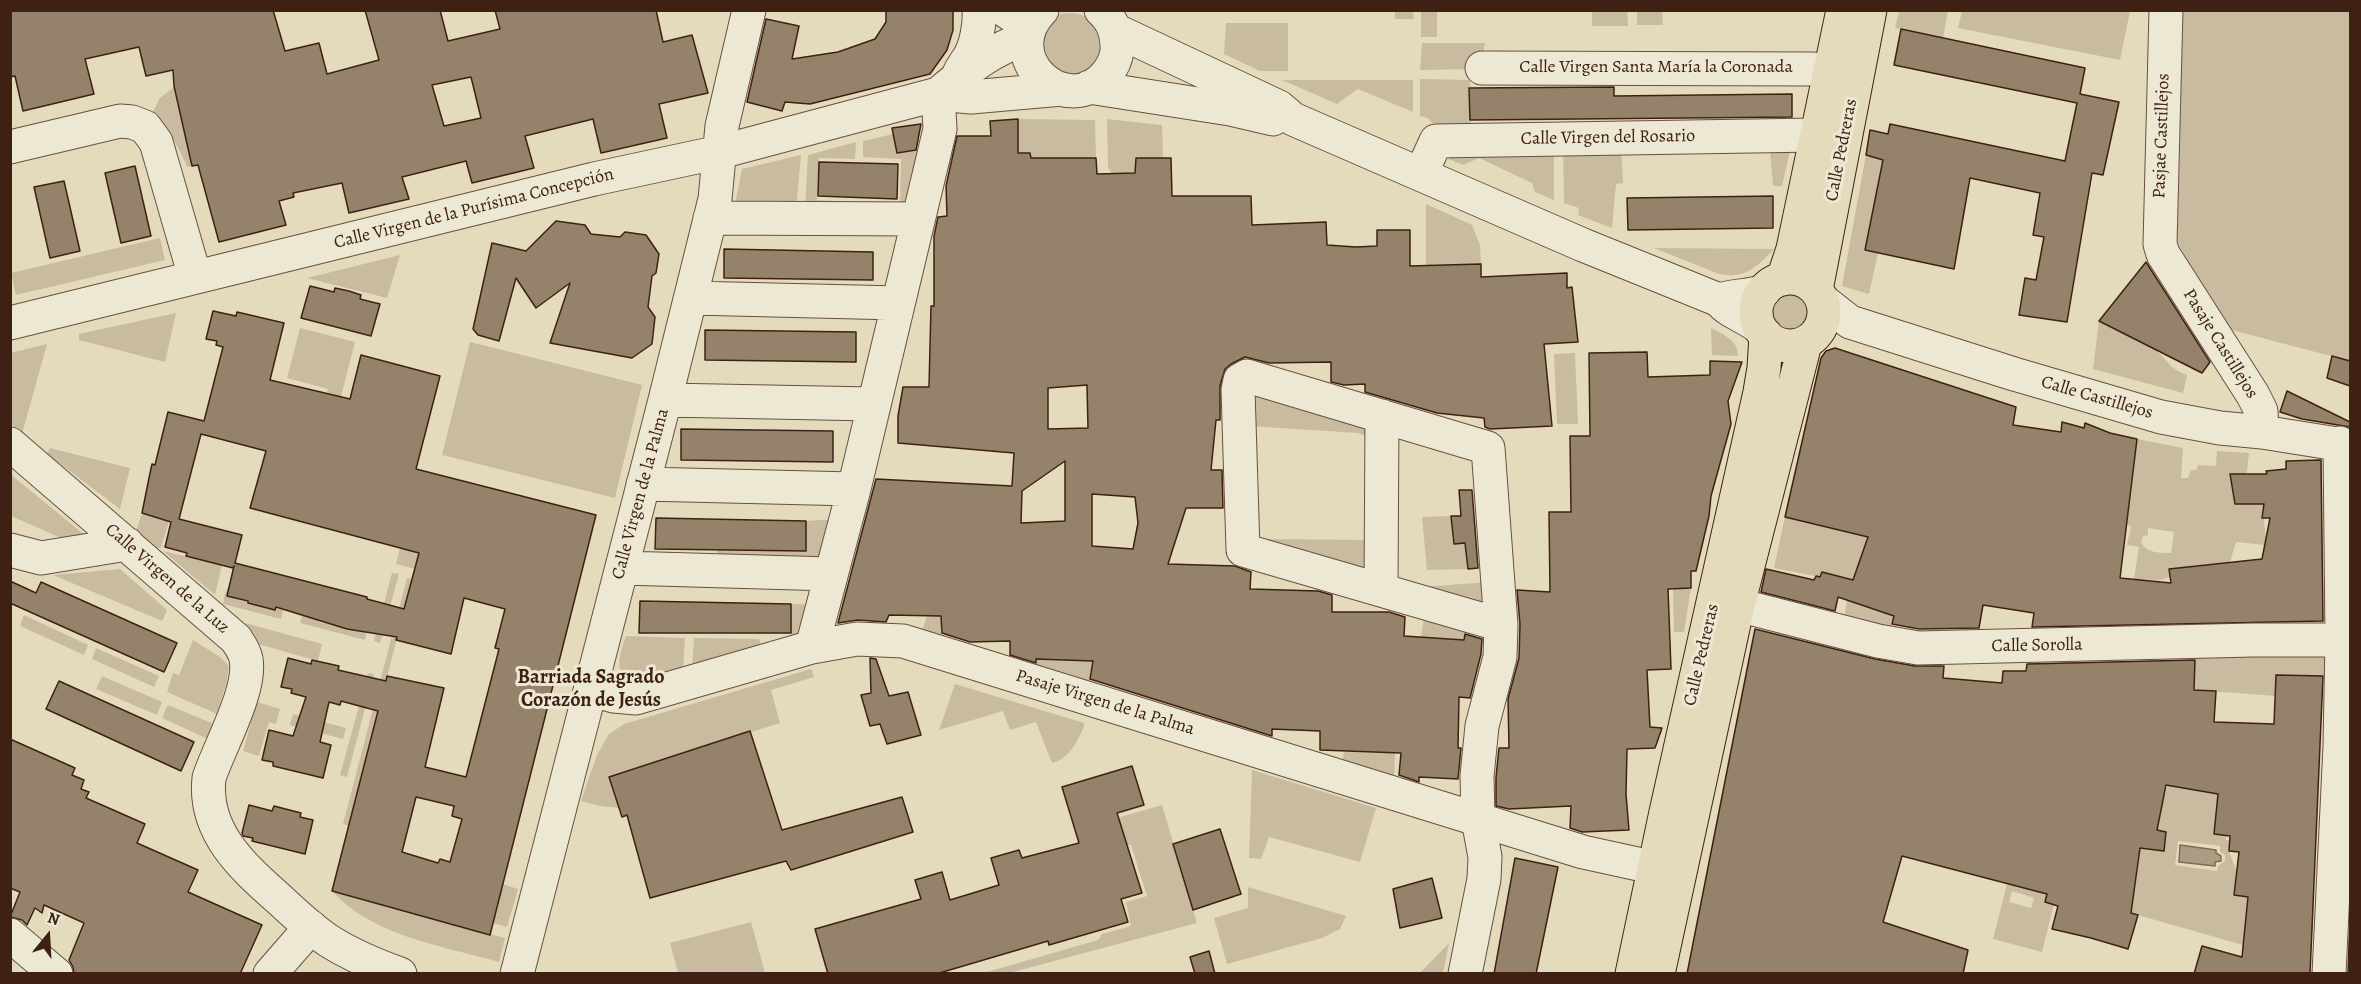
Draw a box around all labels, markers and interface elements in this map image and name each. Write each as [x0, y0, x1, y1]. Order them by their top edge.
street label: Calle Virgen Santa María la Coronada [1519, 57, 1793, 79]
street label: Pasjae Castillejos [2149, 73, 2175, 199]
street label: Calle Pedreras [1821, 97, 1863, 203]
street label: Calle Virgen del Rosario [1521, 126, 1695, 150]
street label: Calle Virgen de la Purísima Concepción [332, 164, 616, 254]
street label: Pasaje Castillejos [2178, 285, 2262, 403]
street label: Calle Castillejos [2038, 372, 2156, 424]
street label: Calle Virgen de la Palma [608, 406, 674, 582]
street label: Calle Virgen de la Luz [100, 519, 234, 639]
street label: Calle Pedreras [1680, 602, 1724, 708]
street label: Calle Sorolla [1991, 634, 2083, 658]
district label: Barriada Sagrado Corazón de Jesús [517, 666, 665, 713]
street label: Pasaje Virgen de la Palma [1013, 666, 1197, 740]
north arrow [18, 906, 78, 966]
text: N [45, 907, 63, 931]

